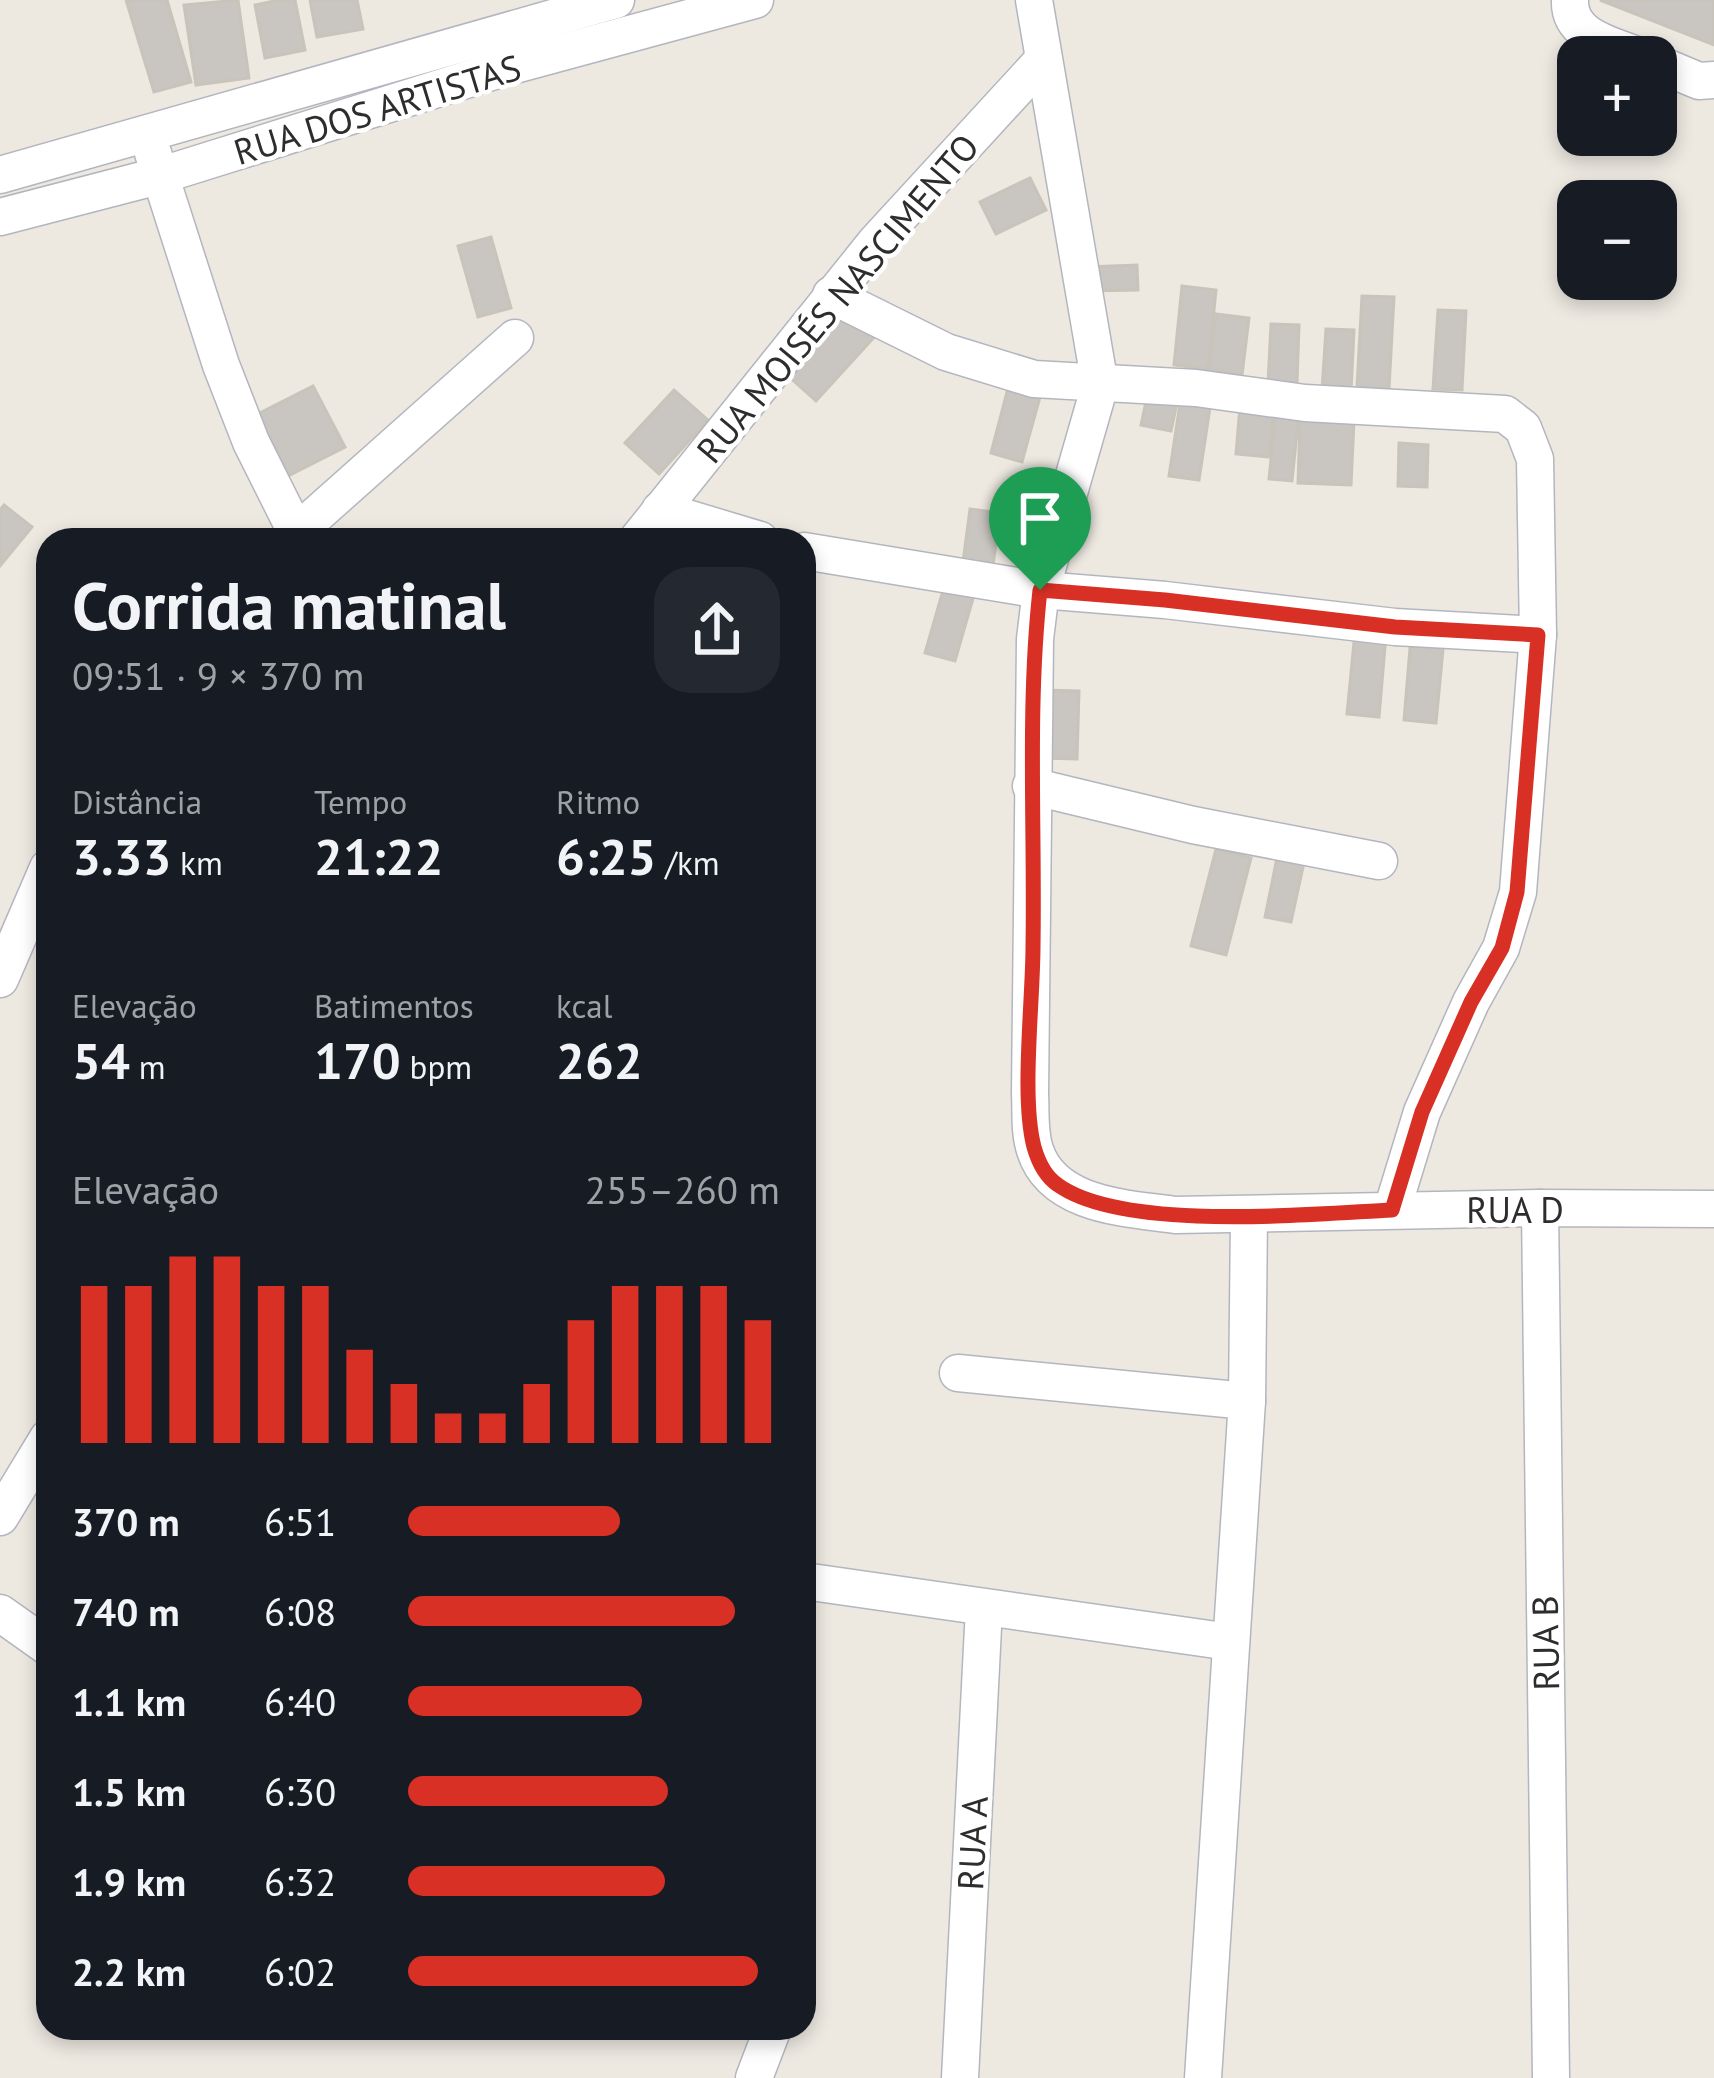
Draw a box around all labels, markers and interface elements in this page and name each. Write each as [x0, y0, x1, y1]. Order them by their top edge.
map controls [1557, 36, 1677, 300]
button: + [1557, 36, 1677, 156]
street label: RUA DOS ARTISTAS [228, 43, 526, 175]
street label: RUA MOISÉS NASCIMENTO [686, 124, 988, 472]
button: − [1557, 180, 1677, 300]
pin [989, 467, 1091, 590]
icon: arrive [1007, 485, 1073, 551]
text: Corrida matinal [72, 562, 506, 647]
button: share [654, 567, 780, 693]
text: 09:51 · 9 × 370 m [72, 650, 364, 701]
text: Distância [72, 780, 202, 823]
text: Tempo [314, 780, 407, 823]
text: Ritmo [556, 780, 640, 823]
text: 3.33 [72, 823, 171, 889]
text: 21:22 [314, 823, 443, 889]
text: 6:25 [556, 823, 656, 889]
text: km [171, 841, 223, 884]
text: /km [656, 841, 720, 884]
text: Elevação [72, 984, 197, 1027]
text: Batimentos [314, 984, 474, 1027]
text: kcal [556, 984, 612, 1027]
text: 54 [72, 1027, 130, 1093]
text: 170 [314, 1027, 401, 1093]
text: 262 [556, 1027, 643, 1093]
text: m [130, 1045, 165, 1088]
text: bpm [401, 1045, 472, 1088]
text: Elevação [72, 1164, 219, 1215]
text: 255–260 m [585, 1164, 780, 1215]
street label: RUA D [1466, 1186, 1564, 1233]
text: 370 m [72, 1496, 180, 1547]
text: 6:51 [264, 1496, 336, 1547]
text: 740 m [72, 1586, 180, 1637]
text: 6:08 [264, 1586, 336, 1637]
street label: RUA B [1521, 1595, 1569, 1691]
text: 1.1 km [72, 1676, 186, 1727]
text: 6:40 [264, 1676, 336, 1727]
text: 1.5 km [72, 1766, 186, 1817]
text: 6:30 [264, 1766, 336, 1817]
street label: RUA A [946, 1795, 998, 1891]
text: 1.9 km [72, 1856, 186, 1907]
text: 6:32 [264, 1856, 336, 1907]
text: 2.2 km [72, 1946, 186, 1997]
text: 6:02 [264, 1946, 336, 1997]

